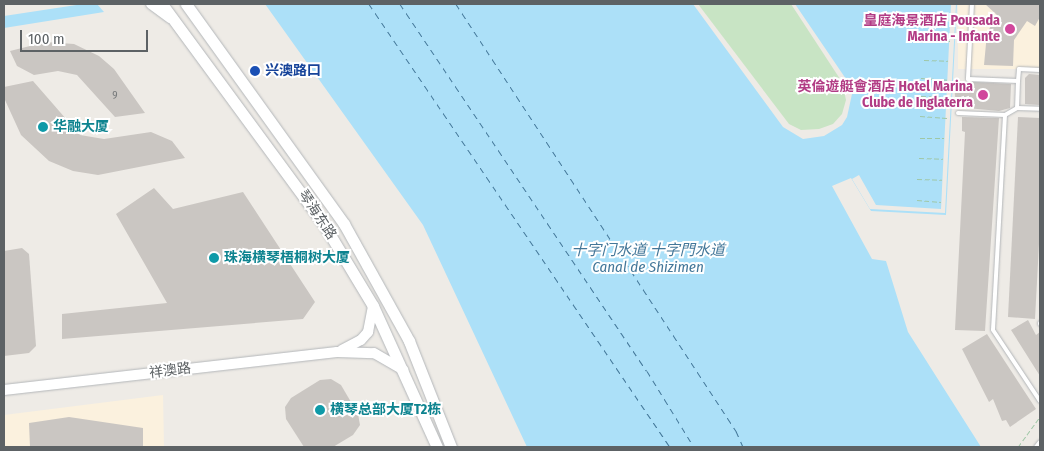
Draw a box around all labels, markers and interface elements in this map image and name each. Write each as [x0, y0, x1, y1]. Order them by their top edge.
place label: 皇庭海景酒店 Pousada Marina - Infante [864, 13, 1000, 46]
scale bar [22, 20, 150, 52]
marker: 皇庭海景酒店 Pousada Marina - Infante [1004, 23, 1016, 35]
text: 100 m [28, 30, 65, 48]
place label: 兴澳路口 [265, 63, 321, 79]
marker: 兴澳路口 [249, 65, 261, 77]
place label: 英倫遊艇會酒店 Hotel Marina Clube de Inglaterra [798, 79, 973, 111]
house number: 9 [112, 89, 118, 103]
marker: 英倫遊艇會酒店 Hotel Marina Clube de Inglaterra [977, 89, 989, 101]
place label: 华融大厦 [53, 119, 109, 135]
marker: 华融大厦 [37, 121, 49, 133]
street label: 琴海东路 [294, 187, 340, 243]
water label: 十字门水道 十字門水道 Canal de Shizimen [571, 241, 725, 276]
place label: 珠海横琴梧桐树大厦 [224, 250, 350, 266]
marker: 珠海横琴梧桐树大厦 [208, 252, 220, 264]
street label: 祥澳路 [148, 360, 192, 382]
place label: 横琴总部大厦T2栋 [330, 402, 441, 418]
marker: 横琴总部大厦T2栋 [314, 404, 326, 416]

